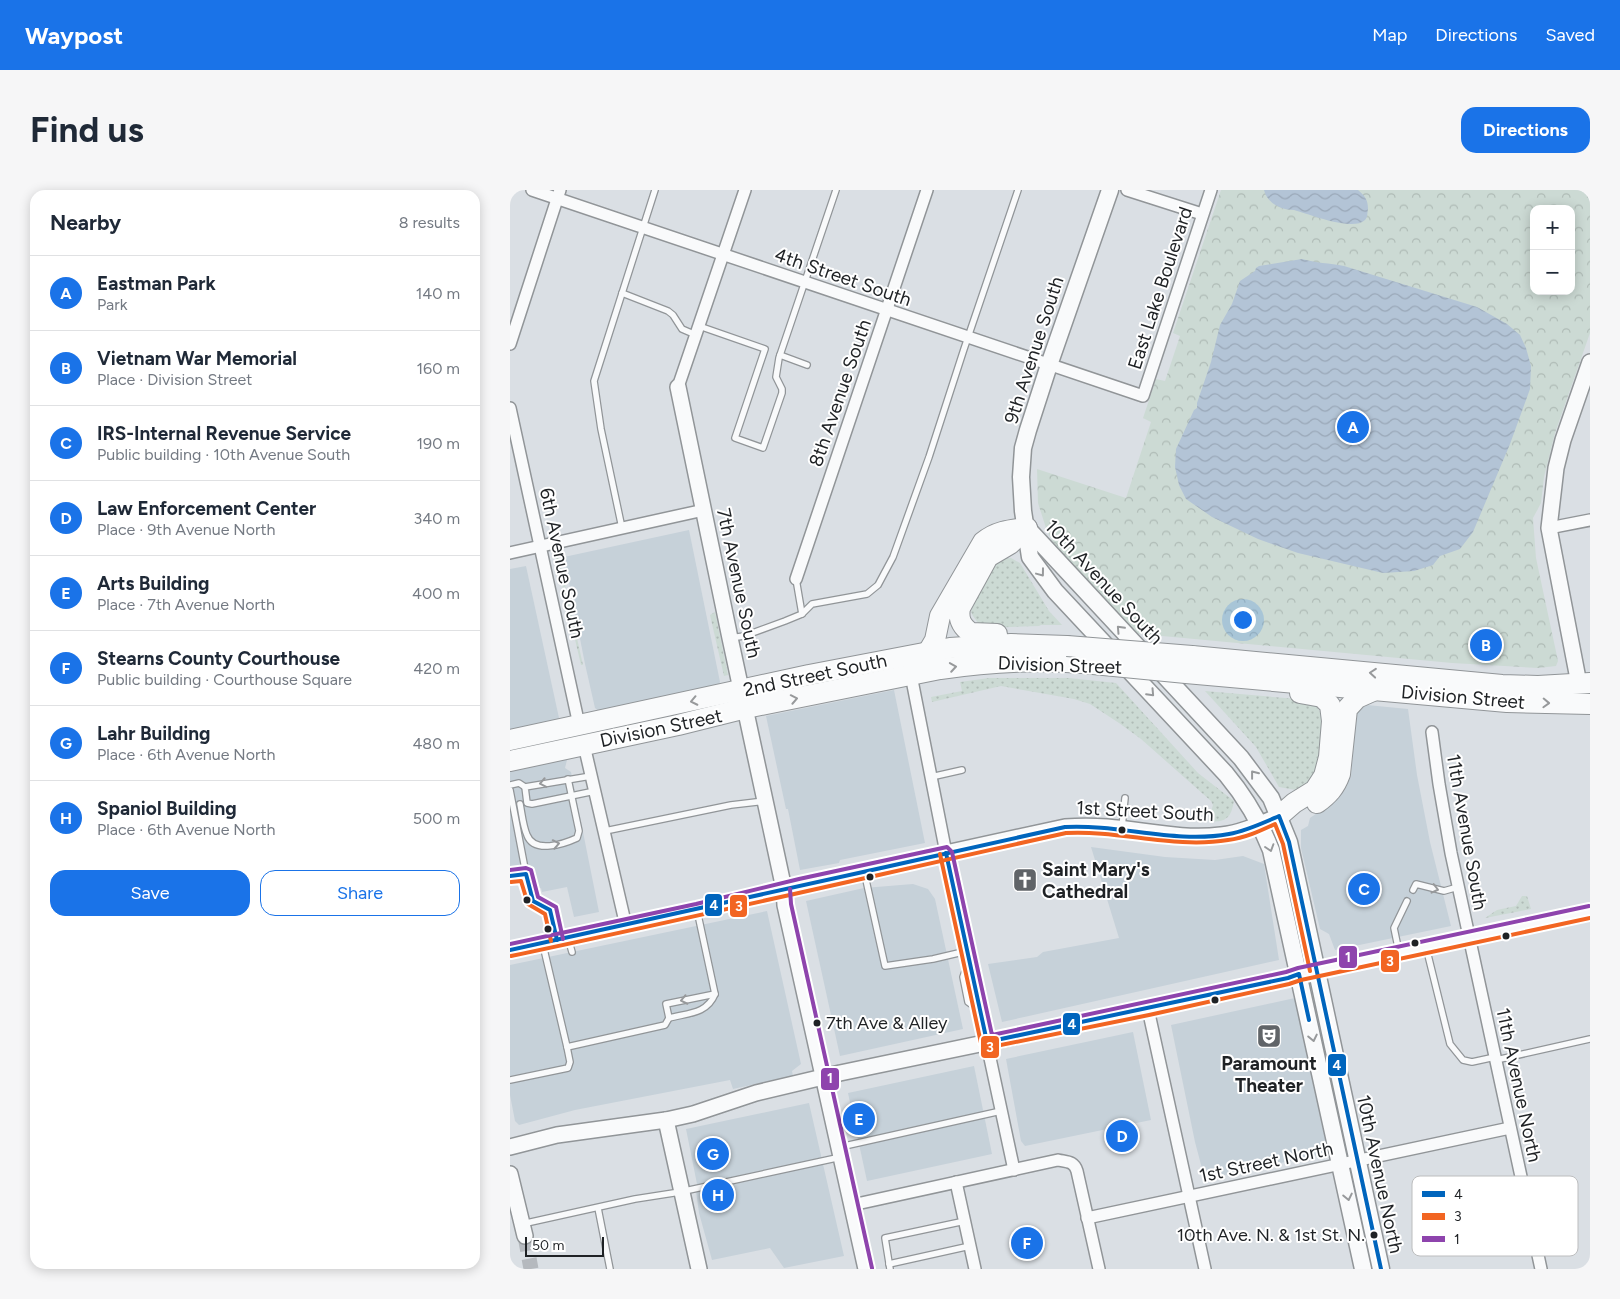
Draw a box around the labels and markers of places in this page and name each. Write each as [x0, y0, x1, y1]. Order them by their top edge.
pin: A [1337, 408, 1369, 446]
pin: B [1470, 626, 1502, 664]
unlabelled marker [1117, 825, 1127, 835]
place label: Saint Mary's Cathedral [1042, 858, 1150, 903]
church icon: Saint Mary's Cathedral [1012, 867, 1038, 893]
pin: C [1348, 870, 1380, 908]
unlabelled marker [865, 872, 875, 882]
unlabelled marker [522, 895, 532, 905]
unlabelled marker [543, 924, 553, 934]
unlabelled marker [1501, 931, 1511, 941]
unlabelled marker [1410, 938, 1420, 948]
unlabelled marker [1210, 995, 1220, 1005]
place label: 7th Ave & Alley [826, 1012, 948, 1034]
marker: 7th Ave & Alley [812, 1018, 822, 1028]
theatre icon: Paramount Theater [1256, 1023, 1282, 1049]
place label: Paramount Theater [1221, 1052, 1317, 1097]
pin: E [843, 1100, 875, 1138]
pin: D [1106, 1117, 1138, 1155]
pin: G [697, 1135, 729, 1173]
pin: H [702, 1176, 734, 1214]
pin: F [1011, 1224, 1043, 1262]
place label: 10th Ave. N. & 1st St. N. [1177, 1224, 1365, 1246]
marker: 10th Ave. N. & 1st St. N. [1369, 1230, 1379, 1240]

